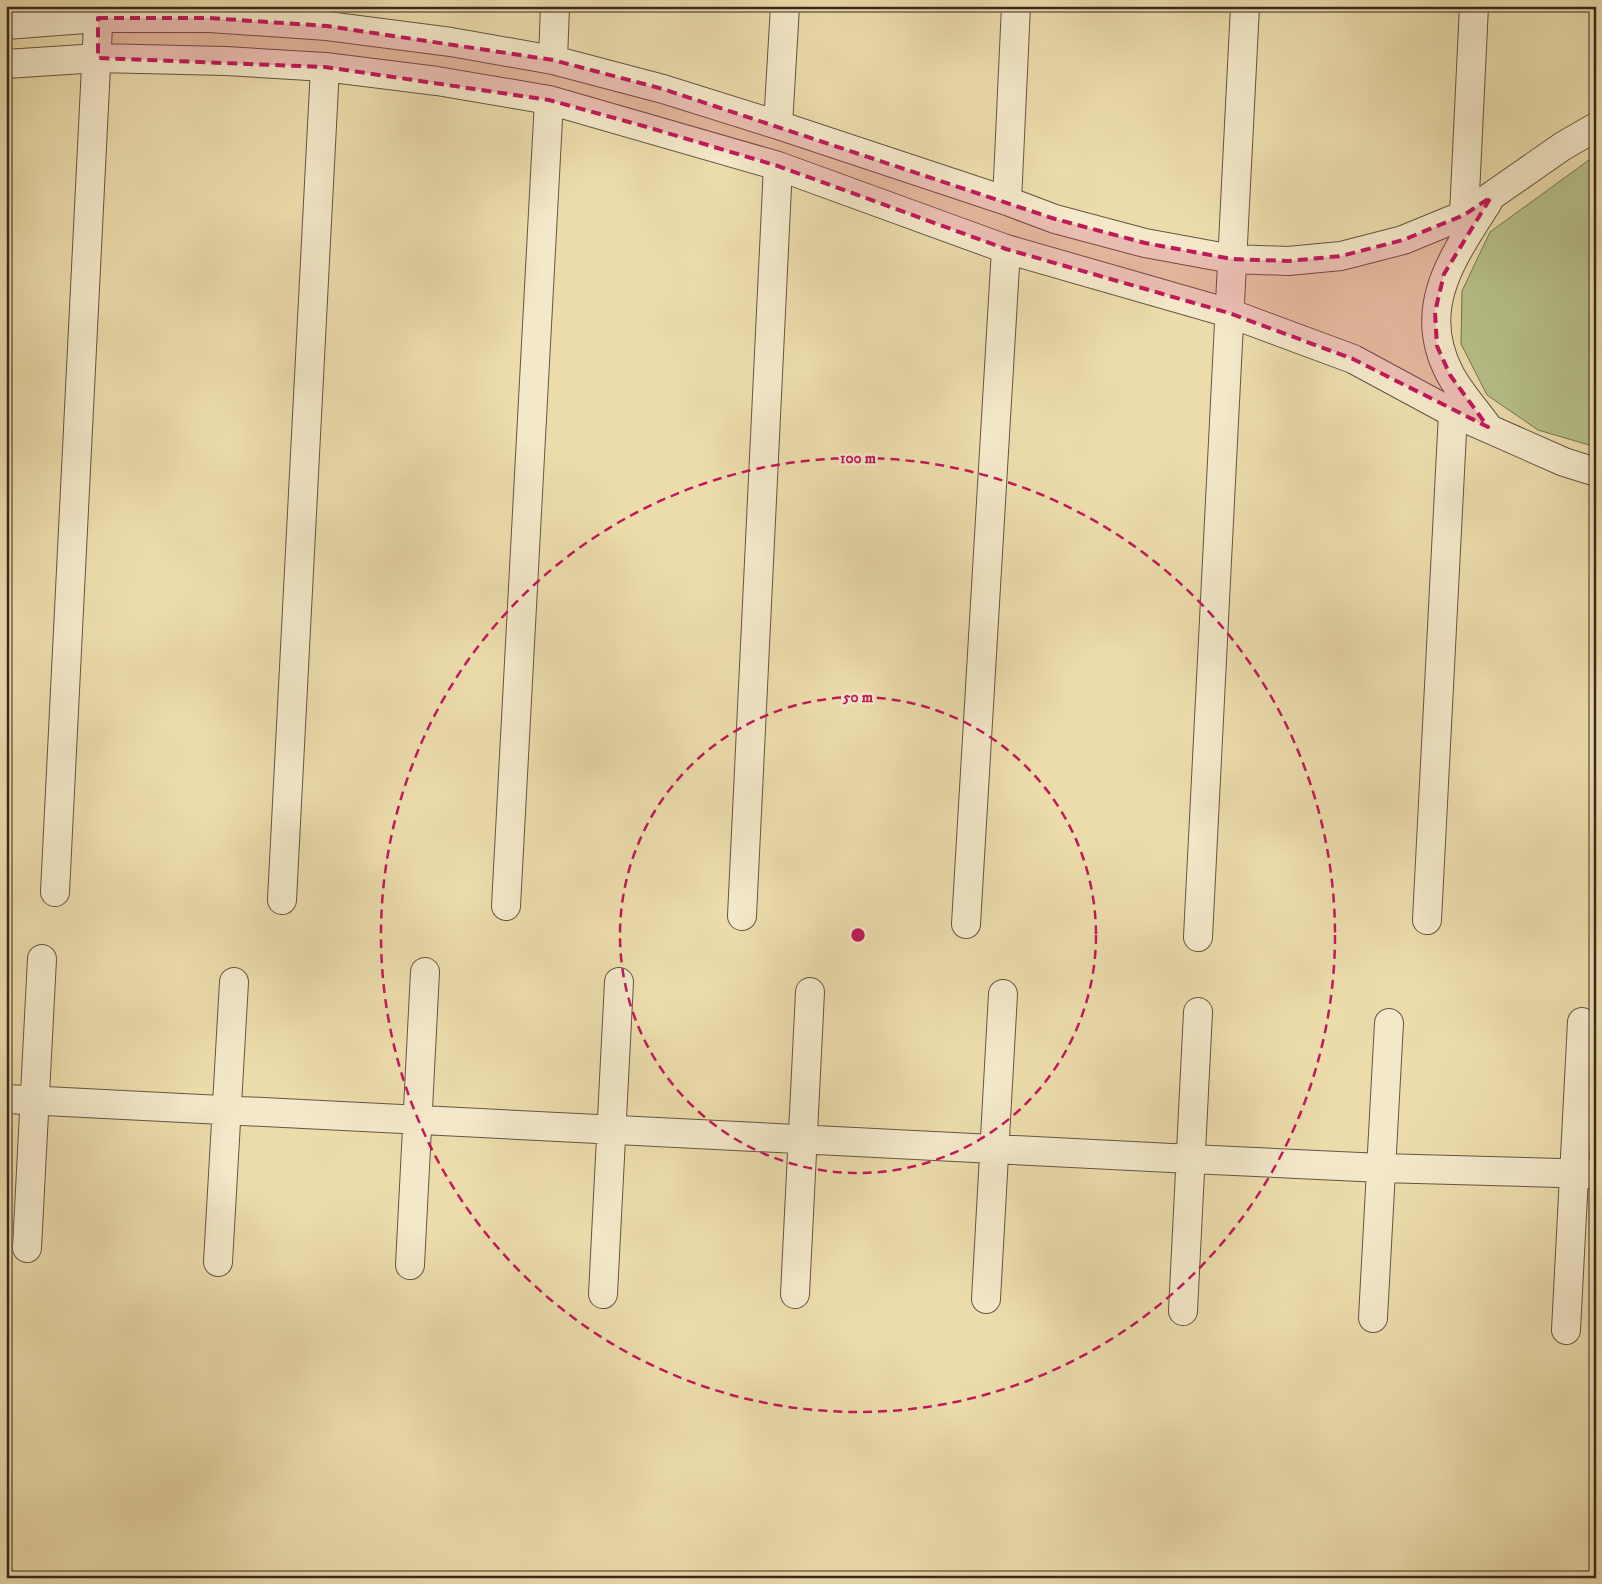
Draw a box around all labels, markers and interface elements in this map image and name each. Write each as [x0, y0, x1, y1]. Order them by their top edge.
text: 100 m [840, 449, 877, 468]
text: 50 m [842, 688, 874, 707]
centre of rings [849, 926, 867, 944]

